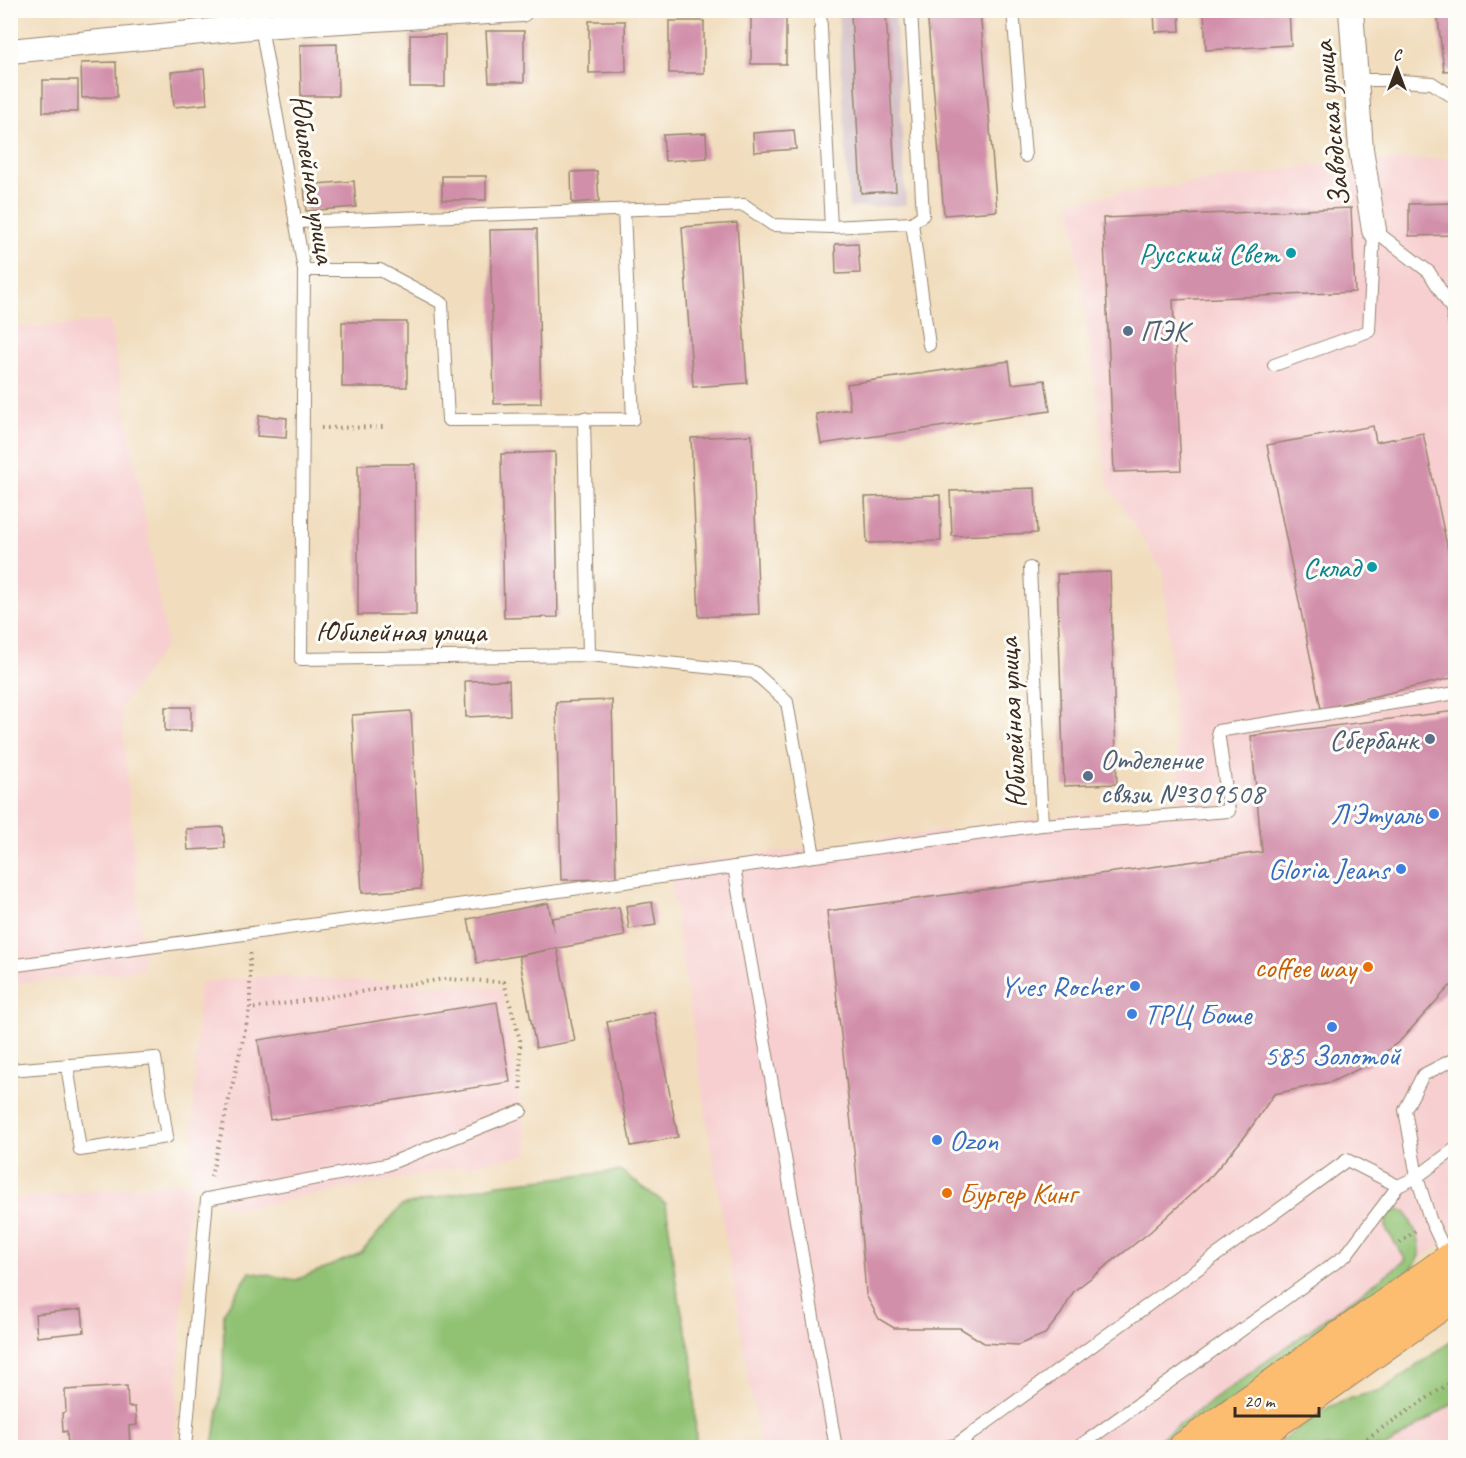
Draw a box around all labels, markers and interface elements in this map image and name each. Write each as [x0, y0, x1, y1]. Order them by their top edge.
street label: Заводская улица [1303, 37, 1359, 209]
north arrow [1367, 39, 1427, 99]
text: С [1393, 45, 1403, 65]
street label: Юбилейная улица [281, 92, 345, 268]
place label: Русский Свет [1139, 234, 1281, 272]
marker: Русский Свет [1284, 246, 1298, 260]
place label: ПЭК [1140, 312, 1194, 350]
marker: ПЭК [1121, 324, 1135, 338]
place label: Склад [1303, 548, 1363, 586]
marker: Склад [1365, 560, 1379, 574]
street label: Юбилейная улица [316, 612, 488, 650]
street label: Юбилейная улица [988, 635, 1035, 809]
place label: Сбербанк [1329, 720, 1420, 758]
marker: Сбербанк [1423, 732, 1437, 746]
place label: Отделение связи №309508 [1100, 740, 1267, 812]
marker: Отделение связи №309508 [1081, 769, 1095, 783]
place label: Л'Этуаль [1330, 795, 1424, 833]
marker: Л'Этуаль [1427, 807, 1441, 821]
place label: Gloria Jeans [1268, 850, 1392, 888]
marker: Gloria Jeans [1394, 862, 1408, 876]
place label: coffee way [1254, 948, 1359, 986]
marker: coffee way [1361, 960, 1375, 974]
place label: Yves Rocher [1000, 967, 1125, 1005]
marker: Yves Rocher [1128, 979, 1142, 993]
place label: ТРЦ Боше [1144, 995, 1254, 1033]
marker: ТРЦ Боше [1125, 1007, 1139, 1021]
marker: 585 Золотой [1325, 1020, 1339, 1034]
place label: 585 Золотой [1264, 1036, 1402, 1074]
place label: Ozon [949, 1121, 999, 1159]
marker: Ozon [930, 1133, 944, 1147]
place label: Бургер Кинг [959, 1174, 1081, 1212]
marker: Бургер Кинг [940, 1186, 954, 1200]
scale bar [1235, 1380, 1319, 1418]
text: 20 m [1244, 1390, 1277, 1412]

